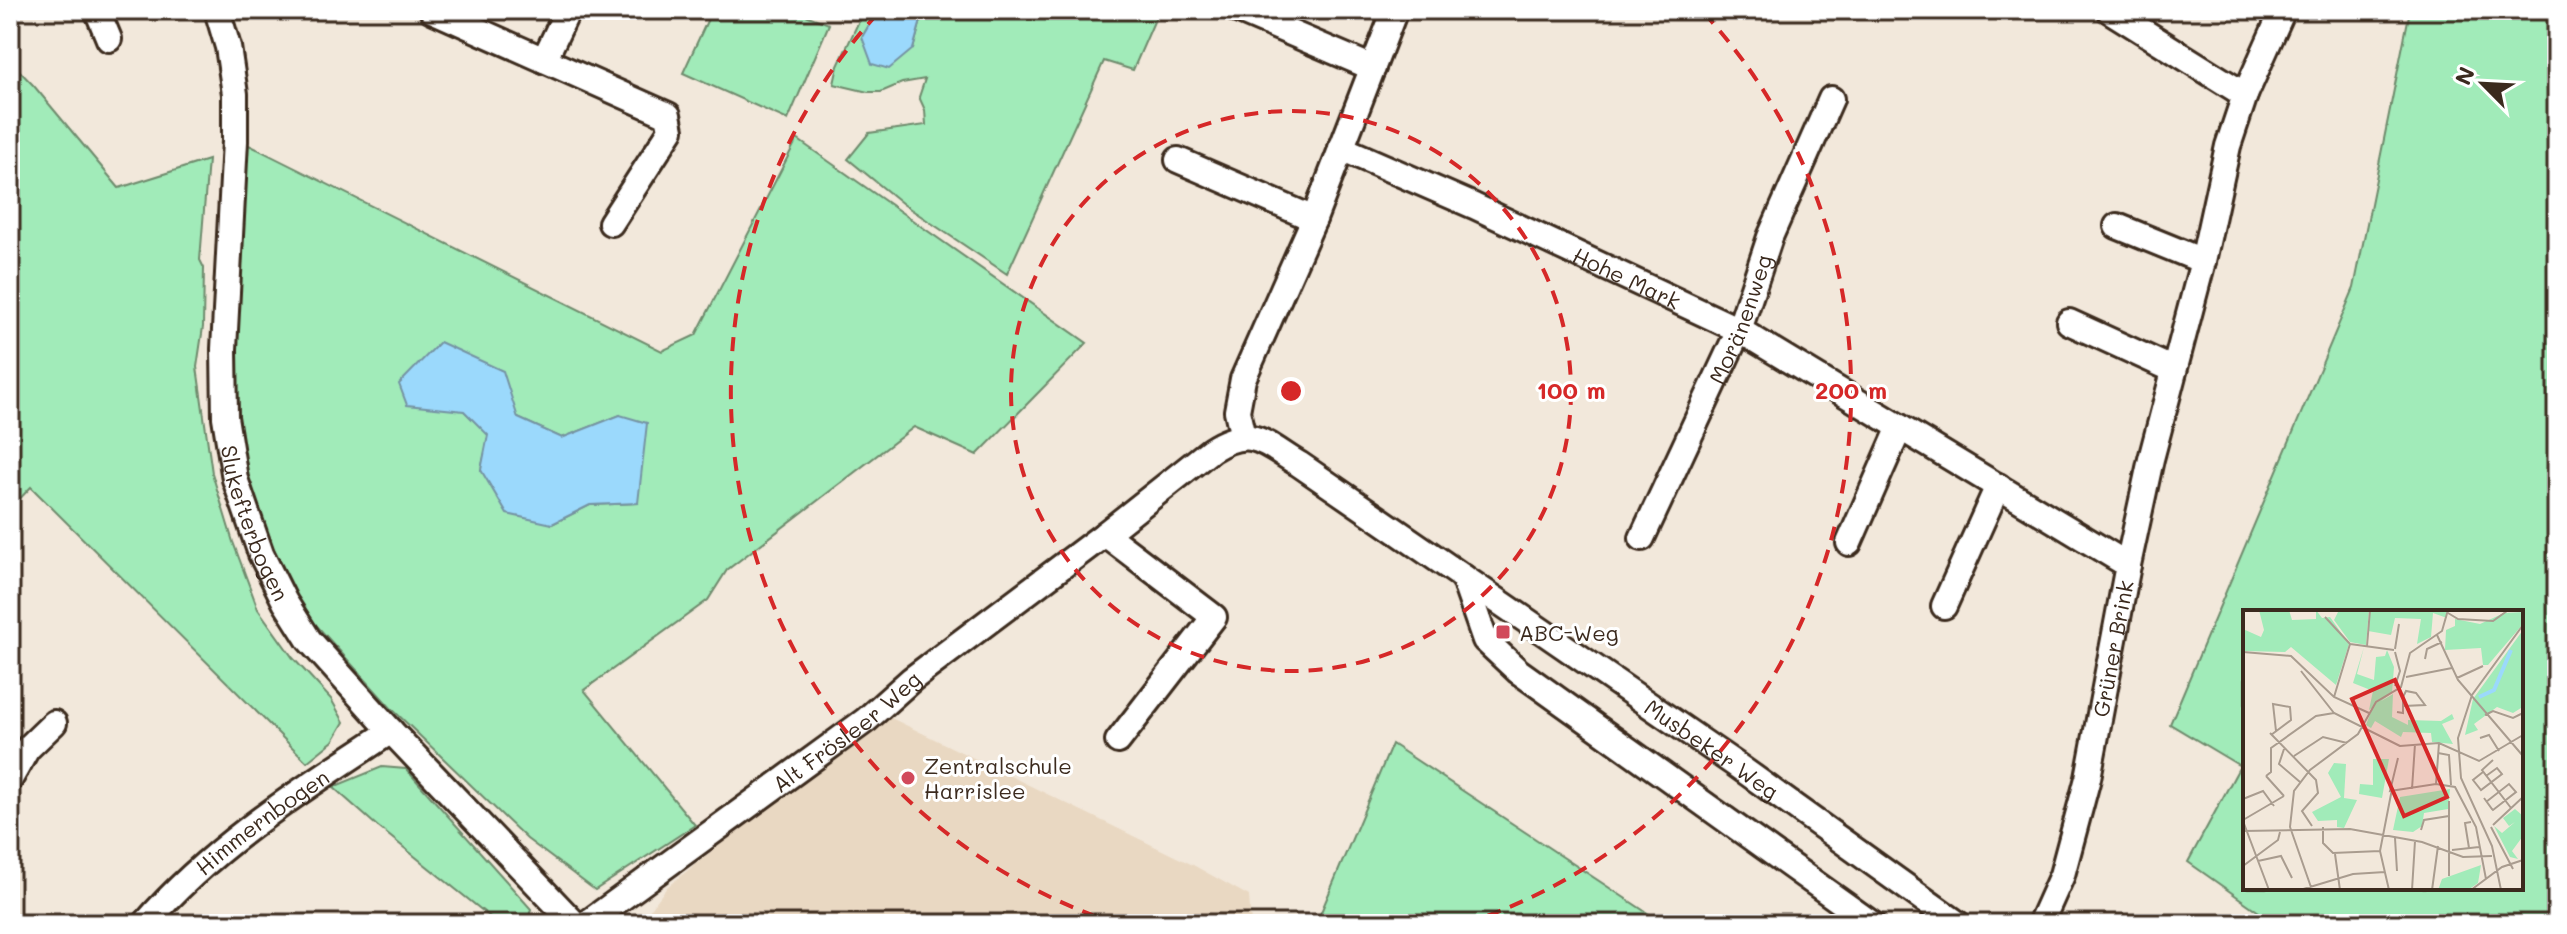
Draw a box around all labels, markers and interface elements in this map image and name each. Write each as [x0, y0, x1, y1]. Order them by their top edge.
north arrow [2443, 44, 2523, 124]
text: N [2448, 62, 2481, 89]
street label: Hohe Mark [1568, 240, 1686, 315]
street label: Moränenweg [1701, 251, 1778, 389]
text: 100 m [1536, 374, 1606, 405]
text: 200 m [1815, 374, 1887, 405]
centre of rings [1277, 377, 1305, 405]
street label: Slukefterbogen [215, 443, 296, 606]
street label: Grüner Brink [2085, 578, 2139, 719]
inset map [2243, 610, 2523, 890]
place label: ABC-Weg [1519, 618, 1619, 647]
marker: ABC-Weg [1494, 623, 1512, 641]
street label: Alt Frösleer Weg [766, 663, 926, 798]
street label: Musbeker Weg [1639, 692, 1785, 805]
place label: Zentralschule Harrislee [924, 751, 1072, 805]
street label: Himmernbogen [189, 762, 334, 881]
marker: Zentralschule Harrislee [899, 769, 917, 787]

